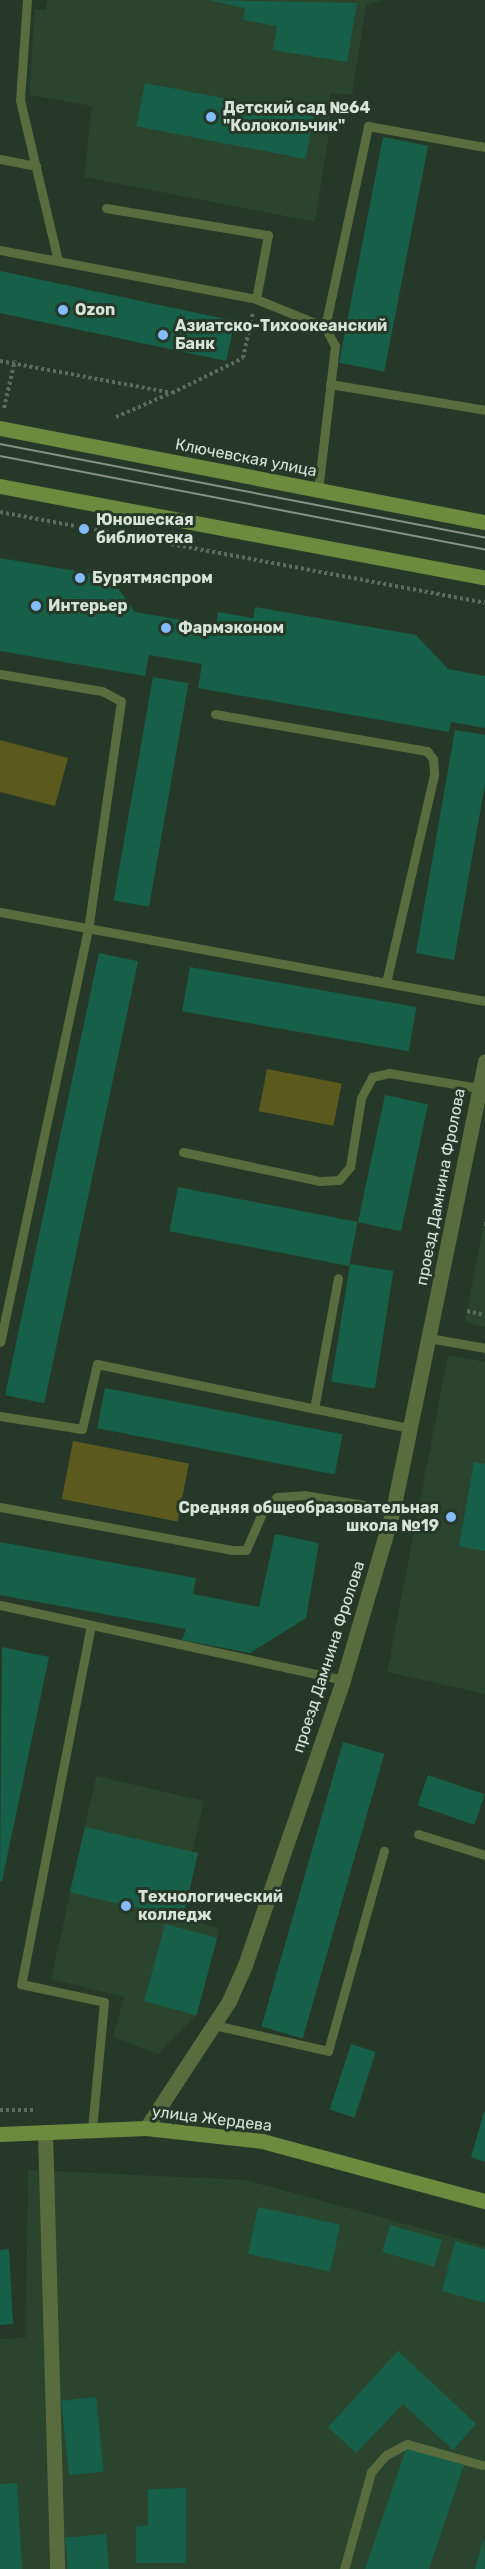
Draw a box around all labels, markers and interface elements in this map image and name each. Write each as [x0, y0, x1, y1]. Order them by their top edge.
place label: Детский сад №64 "Колокольчик" [223, 98, 370, 136]
marker: Детский сад №64 "Колокольчик" [204, 110, 218, 124]
place label: Ozon [75, 300, 115, 320]
marker: Ozon [56, 303, 70, 317]
place label: Азиатско-Тихоокеанский Банк [175, 316, 387, 354]
marker: Азиатско-Тихоокеанский Банк [156, 328, 170, 342]
street label: Ключевская улица [174, 435, 318, 481]
place label: Юношеская библиотека [96, 510, 194, 548]
marker: Юношеская библиотека [77, 522, 91, 536]
place label: Бурятмяспром [92, 568, 213, 588]
marker: Бурятмяспром [73, 571, 87, 585]
place label: Интерьер [48, 596, 128, 616]
marker: Интерьер [29, 599, 43, 613]
place label: Фармэконом [178, 618, 284, 638]
marker: Фармэконом [159, 621, 173, 635]
street label: проезд Дамнина Фролова [412, 1087, 470, 1287]
place label: Средняя общеобразовательная школа №19 [179, 1498, 439, 1536]
marker: Средняя общеобразовательная школа №19 [444, 1510, 458, 1524]
street label: проезд Дамнина Фролова [289, 1559, 369, 1755]
place label: Технологический колледж [138, 1887, 283, 1925]
marker: Технологический колледж [119, 1899, 133, 1913]
street label: улица Жердева [151, 2102, 273, 2136]

